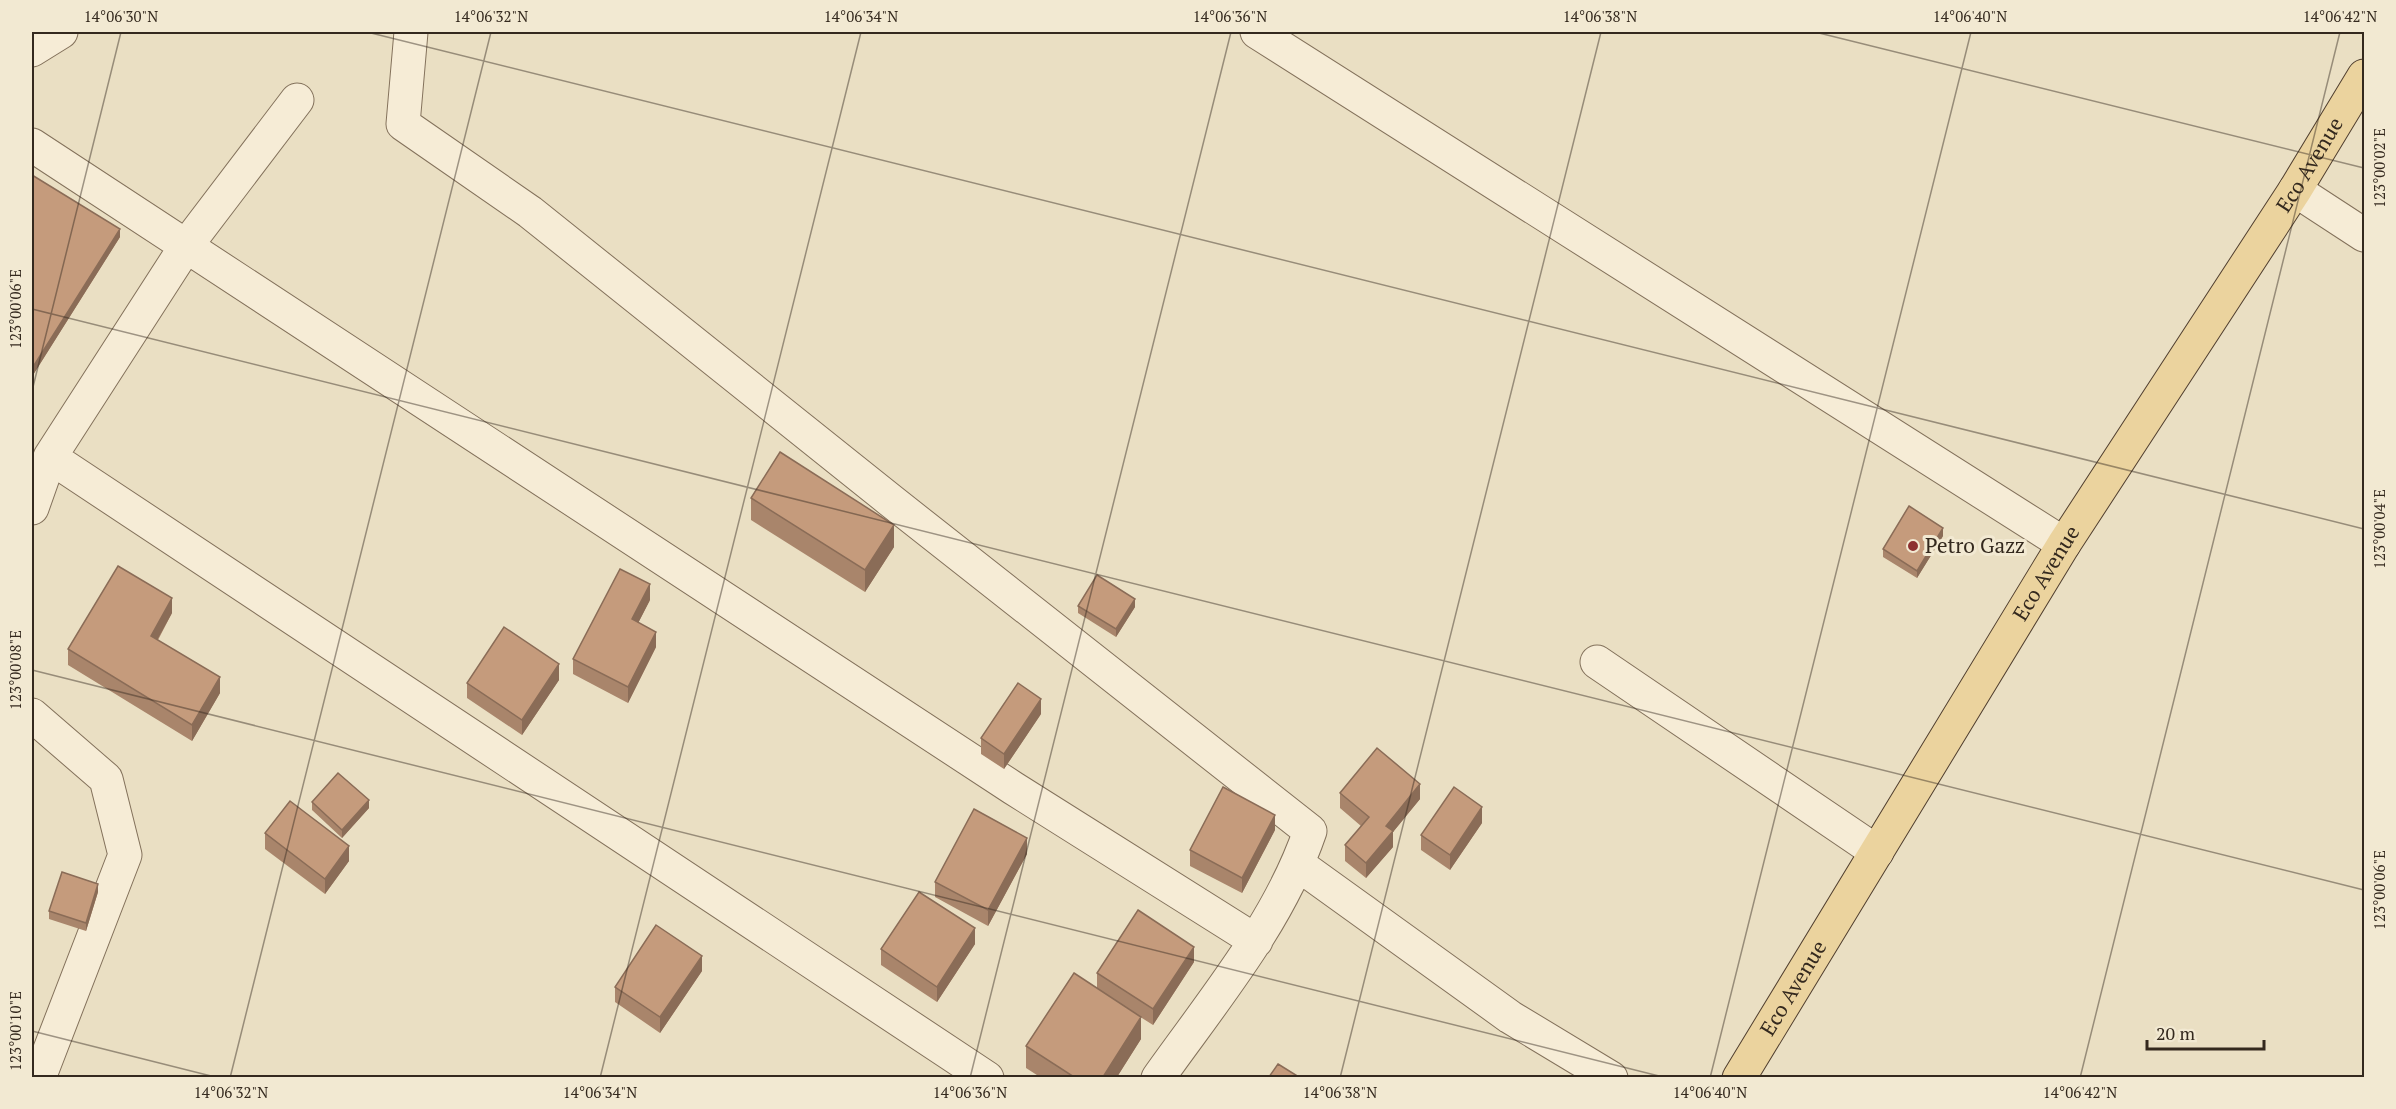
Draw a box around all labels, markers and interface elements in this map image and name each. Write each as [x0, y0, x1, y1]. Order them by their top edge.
text: 14°06'30"N [84, 6, 158, 26]
text: 14°06'32"N [454, 6, 528, 26]
text: 14°06'34"N [824, 6, 898, 26]
text: 14°06'36"N [1193, 6, 1267, 26]
text: 14°06'38"N [1563, 6, 1637, 26]
text: 14°06'40"N [1933, 6, 2007, 26]
text: 14°06'42"N [2303, 6, 2377, 26]
street label: Eco Avenue [2269, 112, 2349, 217]
text: 123°00'02"E [2369, 128, 2389, 208]
text: 123°00'06"E [5, 269, 25, 349]
text: 123°00'04"E [2369, 489, 2389, 569]
street label: Eco Avenue [2006, 520, 2085, 626]
place label: Petro Gazz [1925, 531, 2025, 559]
marker: Petro Gazz [1906, 539, 1920, 553]
text: 123°00'08"E [5, 630, 25, 710]
text: 123°00'06"E [2369, 850, 2389, 930]
street label: Eco Avenue [1753, 935, 1832, 1041]
text: 123°00'10"E [5, 991, 25, 1071]
scale bar [2147, 1013, 2264, 1051]
text: 20 m [2156, 1021, 2196, 1045]
text: 14°06'32"N [194, 1082, 268, 1102]
text: 14°06'34"N [563, 1082, 637, 1102]
text: 14°06'36"N [933, 1082, 1007, 1102]
text: 14°06'38"N [1303, 1082, 1377, 1102]
text: 14°06'40"N [1673, 1082, 1747, 1102]
text: 14°06'42"N [2043, 1082, 2117, 1102]

